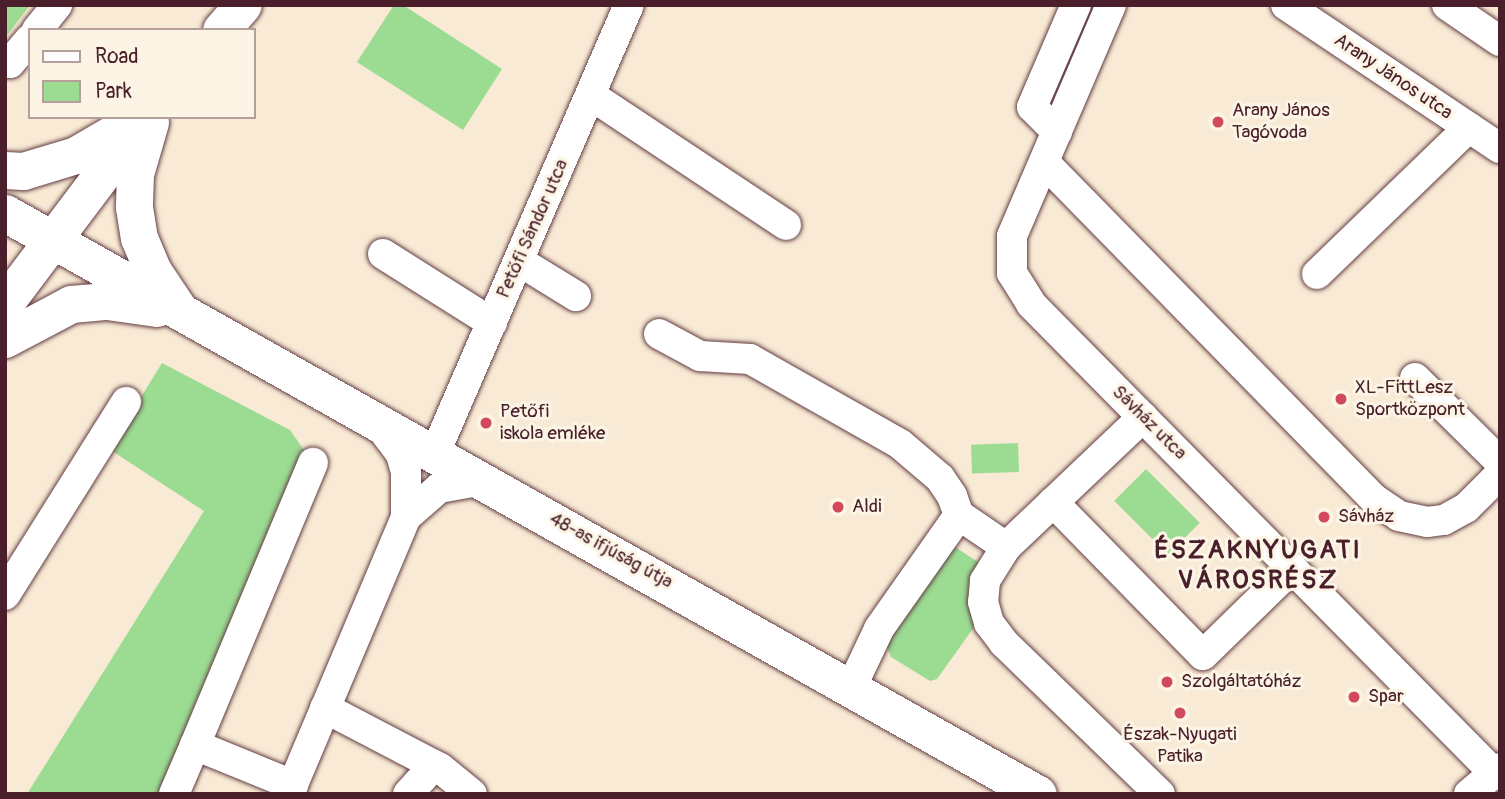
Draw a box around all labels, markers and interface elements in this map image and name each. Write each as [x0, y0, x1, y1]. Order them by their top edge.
legend [28, 28, 256, 119]
street label: Arany János utca [1330, 29, 1456, 125]
text: Road [95, 43, 139, 70]
text: Park [95, 78, 132, 105]
place label: Arany János Tagóvoda [1232, 100, 1330, 144]
marker: Arany János Tagóvoda [1210, 114, 1226, 130]
street label: Petőfi Sándor utca [492, 156, 574, 302]
place label: XL-FittLesz Sportközpont [1355, 377, 1465, 421]
street label: Sávház utca [1107, 381, 1191, 465]
marker: XL-FittLesz Sportközpont [1333, 391, 1349, 407]
place label: Petőfi iskola emléke [500, 401, 605, 445]
marker: Petőfi iskola emléke [478, 415, 494, 431]
place label: Aldi [852, 496, 882, 518]
marker: Aldi [830, 499, 846, 515]
place label: Sávház [1338, 506, 1394, 528]
street label: 48-as ifjúság útja [545, 508, 677, 594]
marker: Sávház [1316, 509, 1332, 525]
district label: ÉSZAKNYUGATI VÁROSRÉSZ [1156, 535, 1360, 596]
place label: Szolgáltatóház [1181, 671, 1301, 693]
marker: Szolgáltatóház [1159, 674, 1175, 690]
place label: Spar [1368, 686, 1404, 708]
marker: Spar [1346, 689, 1362, 705]
marker: Észak-Nyugati Patika [1172, 705, 1188, 721]
place label: Észak-Nyugati Patika [1123, 724, 1237, 768]

